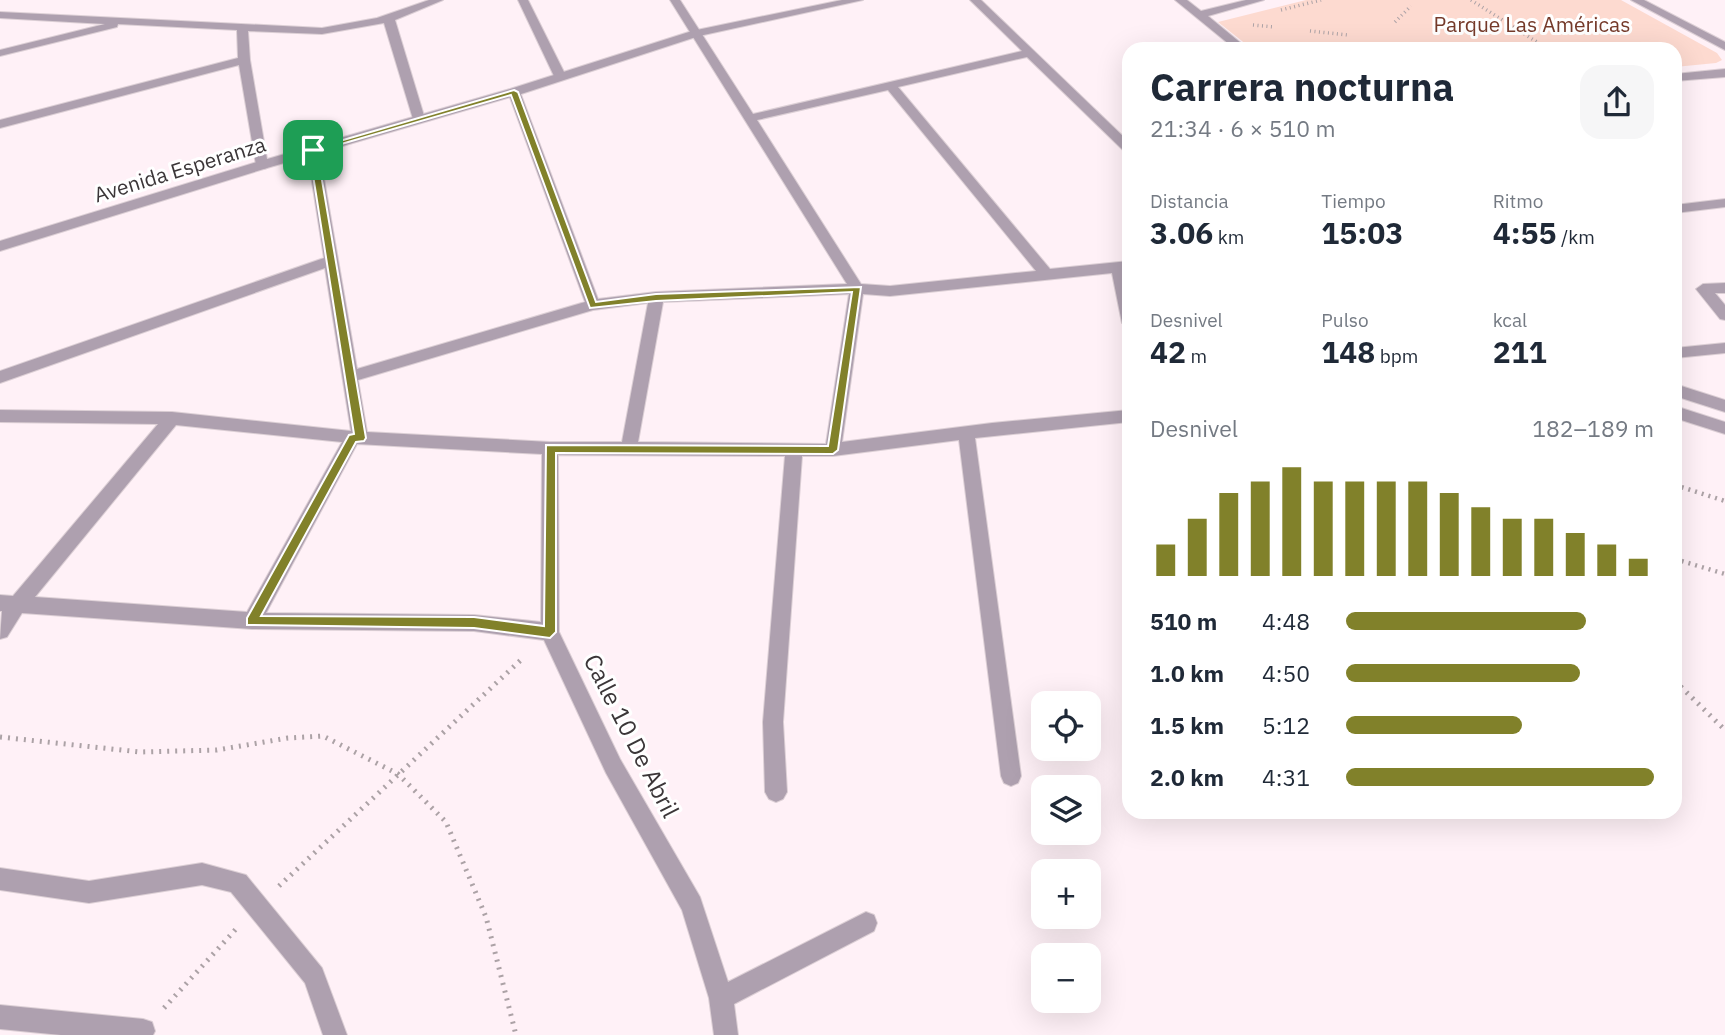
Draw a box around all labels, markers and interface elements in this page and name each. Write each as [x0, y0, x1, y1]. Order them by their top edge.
park label: Parque Las Américas [1433, 10, 1631, 38]
text: Carrera nocturna [1150, 62, 1454, 111]
button: share [1580, 65, 1654, 139]
text: 21:34 · 6 × 510 m [1150, 113, 1336, 143]
pin [283, 120, 343, 180]
street label: Avenida Esperanza [90, 130, 269, 208]
icon: arrive [294, 131, 332, 169]
text: Distancia [1150, 189, 1229, 213]
text: Tiempo [1321, 189, 1386, 213]
text: Ritmo [1493, 189, 1543, 213]
text: 3.06 [1150, 213, 1213, 252]
text: 15:03 [1321, 213, 1403, 252]
text: 4:55 [1493, 213, 1557, 252]
text: km [1213, 225, 1244, 249]
text: /km [1557, 225, 1595, 249]
text: Desnivel [1150, 308, 1223, 332]
text: Pulso [1321, 308, 1369, 332]
text: kcal [1493, 308, 1527, 332]
text: 42 [1150, 332, 1186, 371]
text: 148 [1321, 332, 1375, 371]
text: 211 [1493, 332, 1547, 371]
text: m [1186, 344, 1207, 368]
text: bpm [1375, 344, 1418, 368]
text: Desnivel [1150, 413, 1238, 443]
text: 182–189 m [1532, 413, 1654, 443]
text: 510 m [1150, 606, 1217, 636]
text: 4:48 [1262, 606, 1310, 636]
street label: Calle 10 De Abril [577, 648, 687, 823]
text: 1.0 km [1150, 658, 1224, 688]
text: 4:50 [1262, 658, 1310, 688]
map controls [1031, 691, 1101, 1013]
button: locate [1031, 691, 1101, 761]
text: 1.5 km [1150, 710, 1224, 740]
text: 5:12 [1262, 710, 1310, 740]
text: 2.0 km [1150, 762, 1224, 792]
text: 4:31 [1262, 762, 1310, 792]
button: layers [1031, 775, 1101, 845]
button: + [1031, 859, 1101, 929]
button: − [1031, 943, 1101, 1013]

